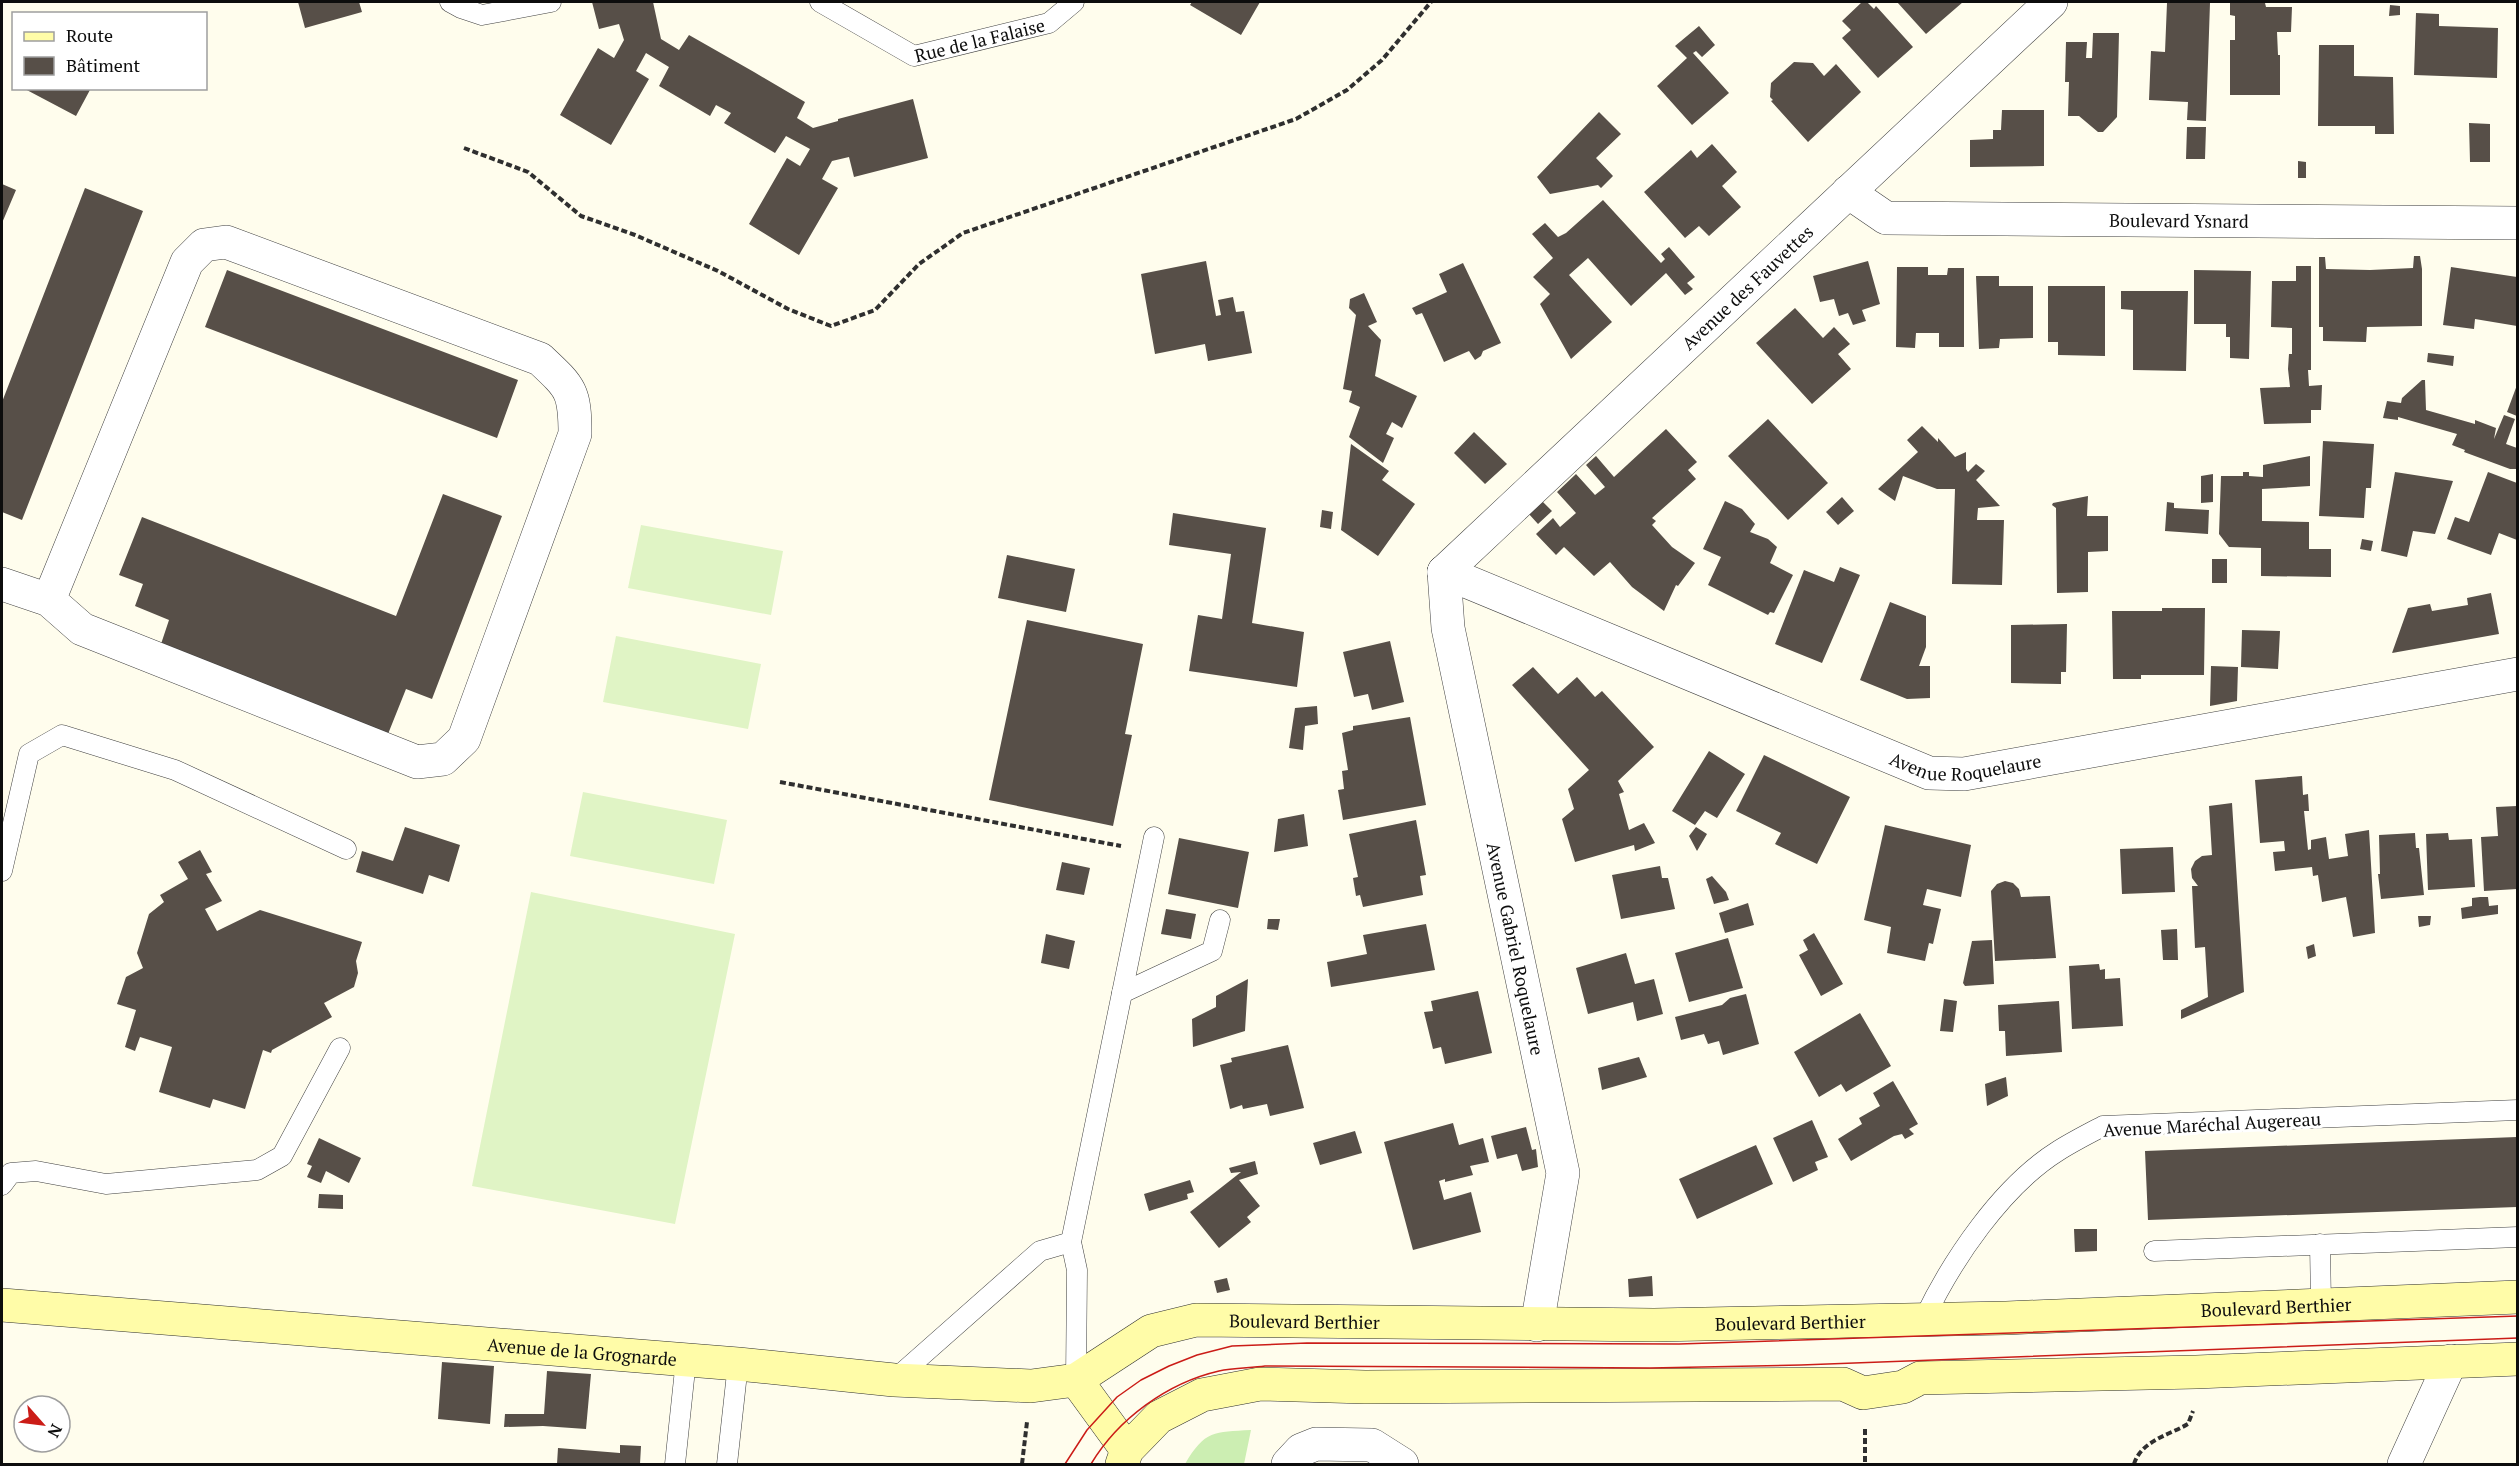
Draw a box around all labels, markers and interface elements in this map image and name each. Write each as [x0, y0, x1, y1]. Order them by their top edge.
legend [12, 12, 207, 90]
street label: Rue de la Falaise [912, 12, 1047, 67]
text: Route [66, 23, 113, 47]
text: Bâtiment [66, 53, 141, 77]
street label: Boulevard Ysnard [2109, 208, 2249, 233]
street label: Avenue des Fauvettes [1676, 220, 1818, 355]
street label: Avenue Roquelaure [1886, 746, 2043, 786]
street label: Avenue Gabriel Roquelaure [1482, 840, 1550, 1057]
street label: Avenue Maréchal Augereau [2103, 1106, 2321, 1142]
street label: Boulevard Berthier [2200, 1292, 2352, 1322]
street label: Boulevard Berthier [1229, 1308, 1380, 1334]
street label: Boulevard Berthier [1715, 1309, 1866, 1336]
street label: Avenue de la Grognarde [486, 1332, 678, 1371]
north arrow [12, 1394, 72, 1454]
text: N [43, 1421, 68, 1442]

